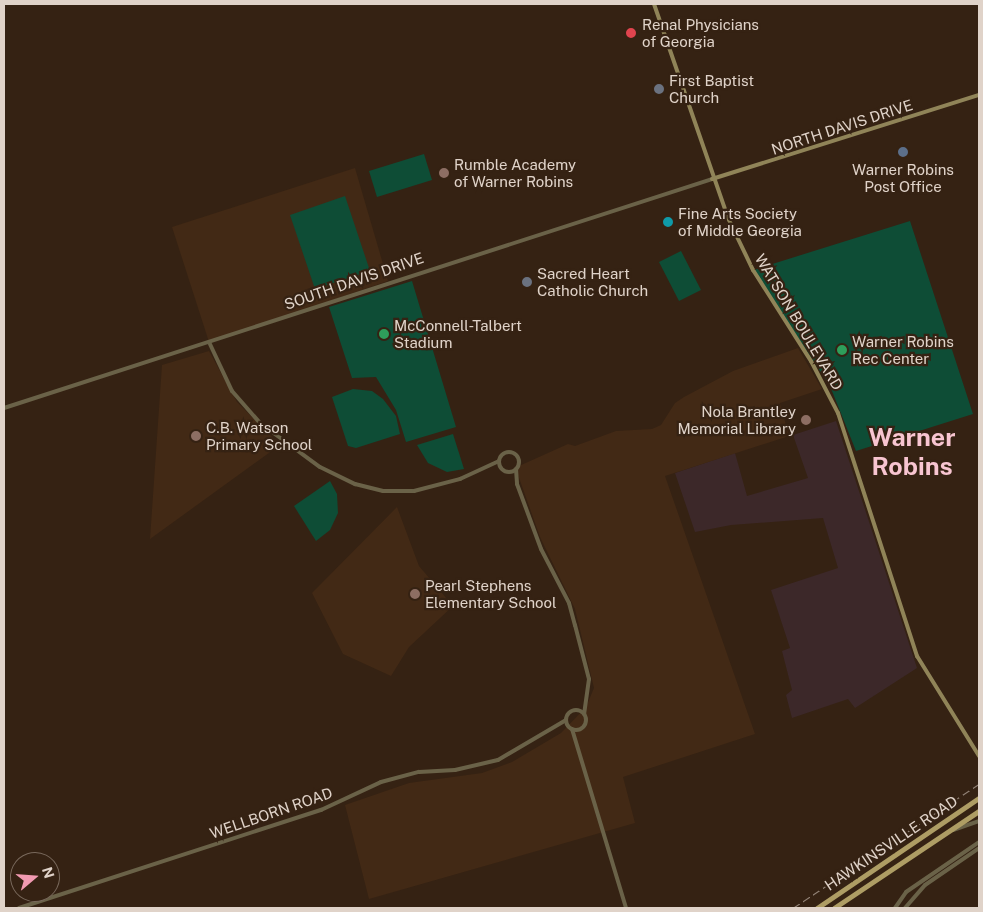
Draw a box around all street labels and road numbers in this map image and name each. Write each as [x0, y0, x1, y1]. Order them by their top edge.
street label: NORTH DAVIS DRIVE [769, 96, 915, 158]
street label: SOUTH DAVIS DRIVE [282, 249, 426, 313]
street label: WATSON BOULEVARD [751, 251, 847, 393]
street label: WELLBORN ROAD [207, 784, 335, 842]
street label: HAWKINSVILLE ROAD [821, 792, 961, 894]

